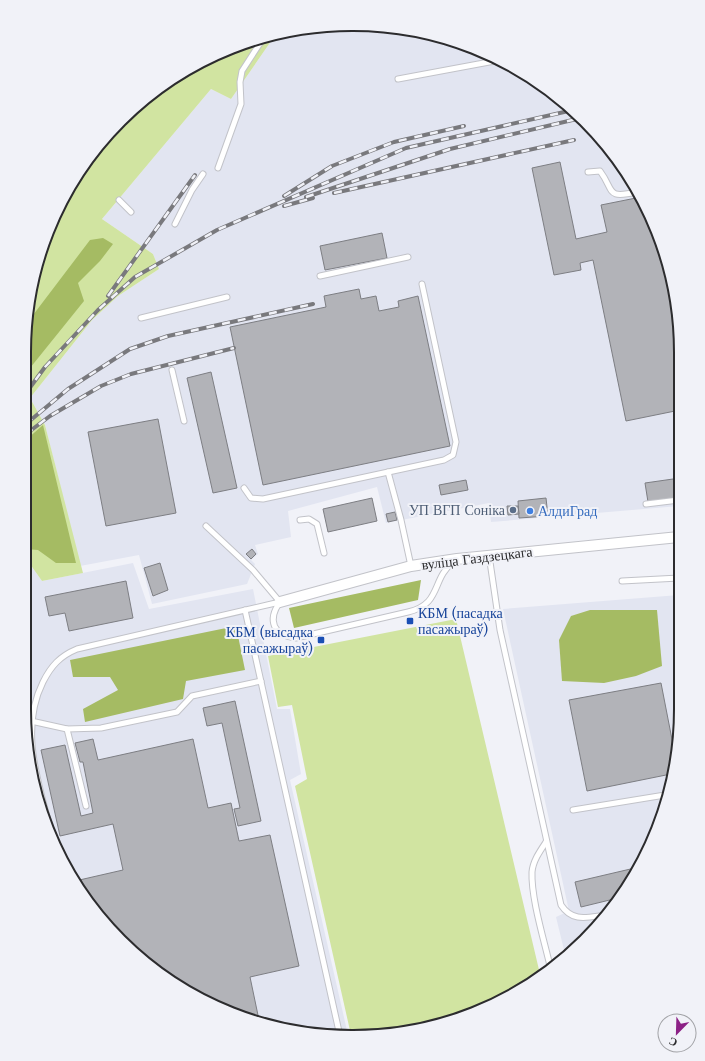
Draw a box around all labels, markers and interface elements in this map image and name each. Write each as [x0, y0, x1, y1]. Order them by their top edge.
place label: УП ВГП Соніка [409, 501, 506, 519]
place label: АлдиГрад [538, 502, 597, 520]
marker: УП ВГП Соніка [508, 505, 518, 515]
marker: АлдиГрад [525, 506, 535, 516]
street label: вуліца Газдзецкага [420, 542, 534, 574]
place label: КБМ (пасадка пасажыраў) [418, 604, 504, 638]
marker: КБМ (пасадка пасажыраў) [405, 616, 415, 626]
place label: КБМ (высадка пасажыраў) [226, 623, 314, 657]
marker: КБМ (высадка пасажыраў) [316, 635, 326, 645]
north arrow [657, 1013, 697, 1053]
text: С [667, 1034, 679, 1050]

